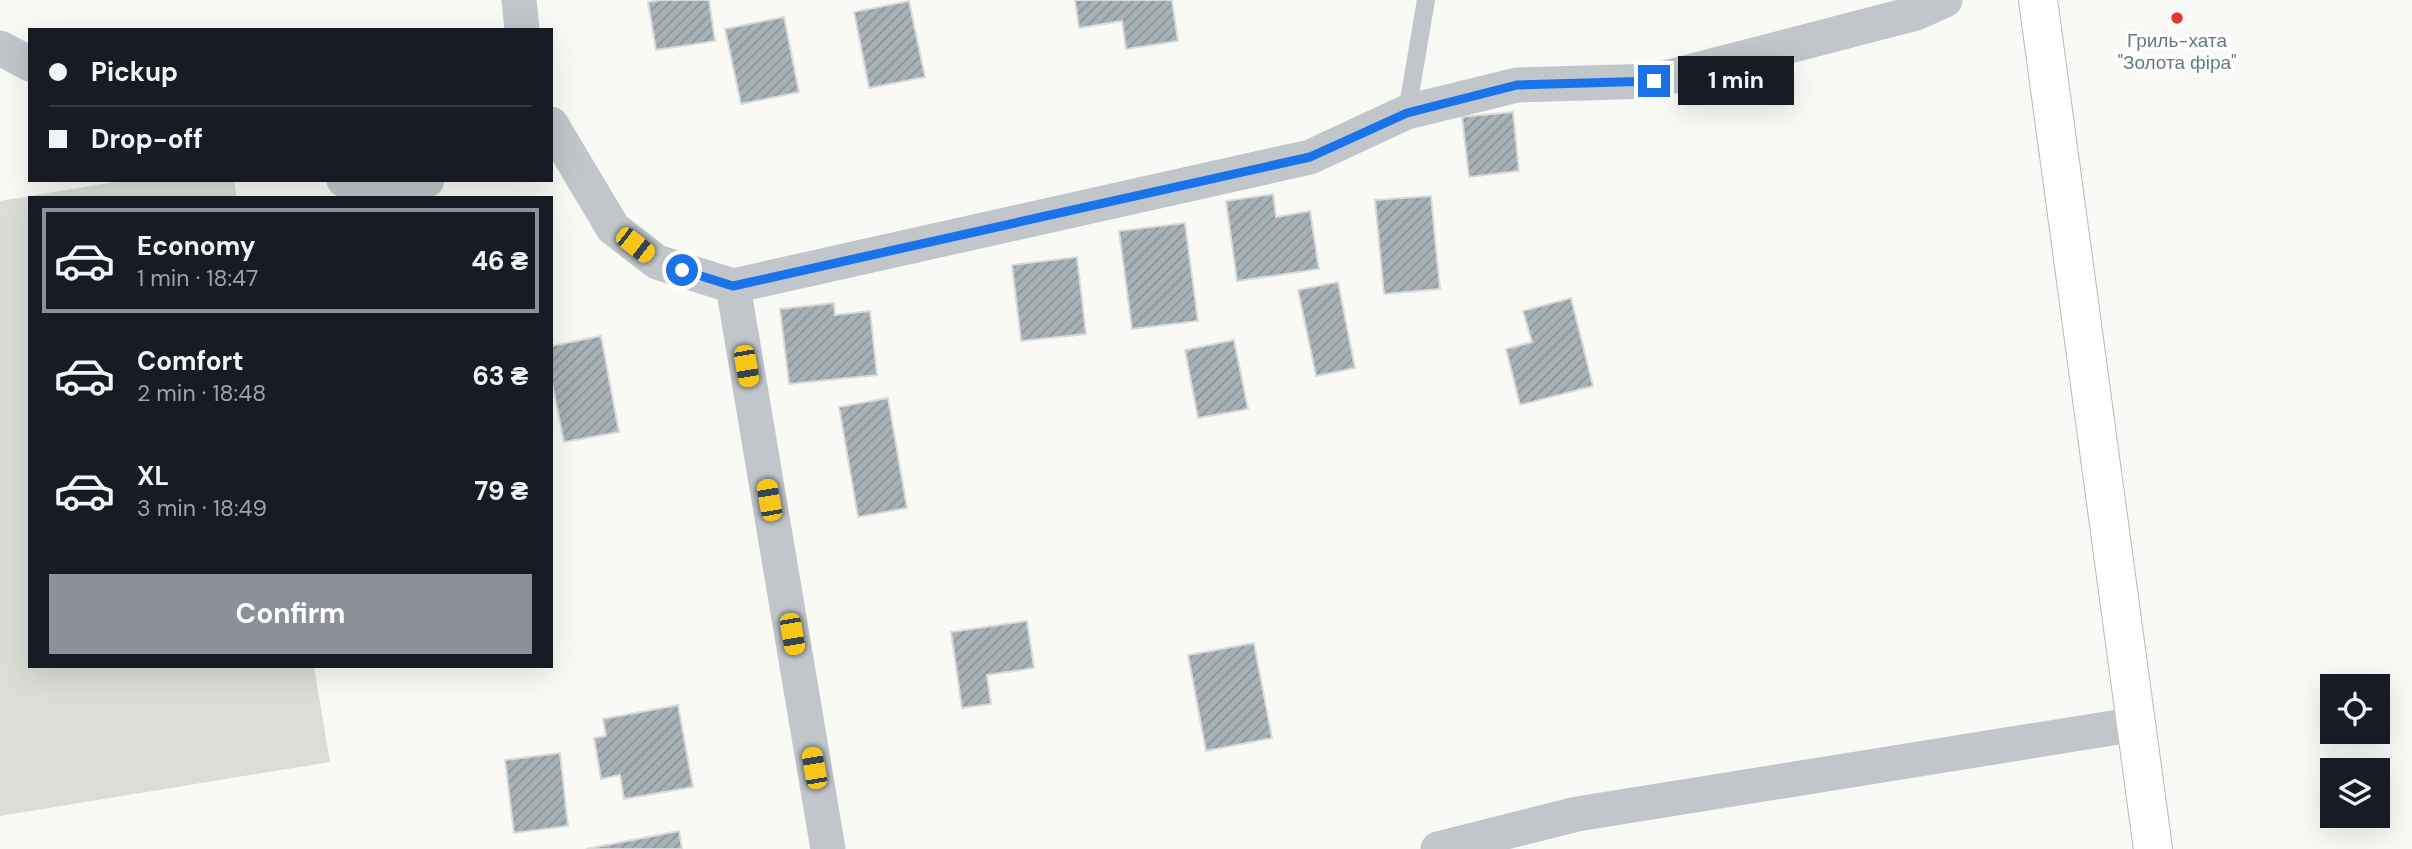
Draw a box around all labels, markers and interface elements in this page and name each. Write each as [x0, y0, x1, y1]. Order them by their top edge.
marker: Гриль-хата "Золота фіра" [2169, 10, 2185, 26]
place label: Гриль-хата "Золота фіра" [2117, 28, 2237, 75]
text: Pickup [91, 55, 178, 89]
callout: 1 min [1678, 56, 1794, 106]
route end [1638, 65, 1670, 97]
text: 1 min [1708, 65, 1764, 95]
text: Drop-off [91, 122, 203, 156]
car [612, 224, 659, 266]
icon: car [53, 229, 116, 292]
text: Economy [137, 229, 255, 263]
text: 46 ₴ [471, 244, 528, 278]
route start [666, 254, 698, 286]
text: 1 min · 18:47 [137, 263, 258, 293]
car [733, 343, 760, 389]
icon: car [53, 344, 116, 407]
text: Comfort [137, 344, 243, 378]
text: 63 ₴ [472, 359, 528, 393]
text: 2 min · 18:48 [137, 378, 266, 408]
icon: car [53, 459, 116, 522]
text: XL [137, 459, 169, 493]
text: 79 ₴ [474, 474, 528, 508]
car [756, 477, 783, 523]
text: 3 min · 18:49 [137, 493, 267, 523]
button: Confirm [49, 574, 532, 654]
car [779, 611, 806, 657]
map controls [2320, 674, 2390, 828]
button: locate [2320, 674, 2390, 744]
car [801, 745, 828, 791]
button: layers [2320, 758, 2390, 828]

